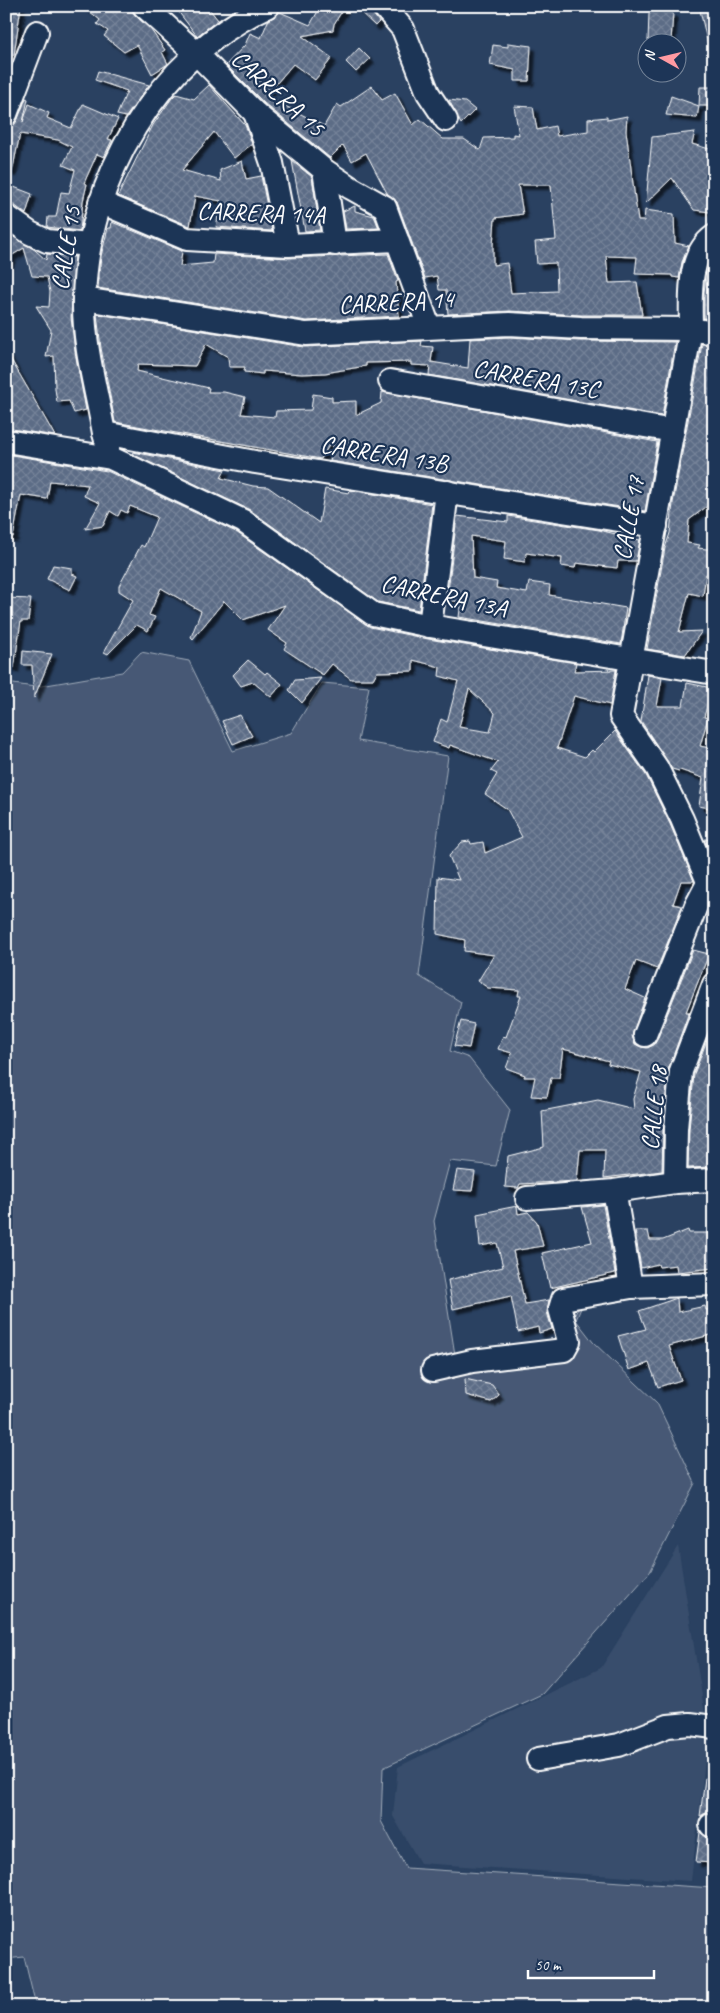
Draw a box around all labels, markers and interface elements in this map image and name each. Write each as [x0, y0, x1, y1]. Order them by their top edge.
north arrow [638, 32, 688, 82]
street label: CARRERA 15 [224, 43, 333, 145]
text: N [641, 48, 659, 62]
street label: CARRERA 14A [197, 195, 327, 231]
street label: CALLE 15 [44, 202, 89, 292]
street label: CARRERA 14 [338, 283, 457, 321]
street label: CARRERA 13C [471, 352, 603, 406]
street label: CARRERA 13B [318, 428, 452, 480]
street label: CALLE 17 [606, 472, 652, 562]
street label: CARRERA 13A [378, 567, 511, 625]
street label: CALLE 18 [634, 1062, 675, 1152]
scale bar [528, 1948, 654, 1980]
text: 50 m [535, 1956, 562, 1975]

